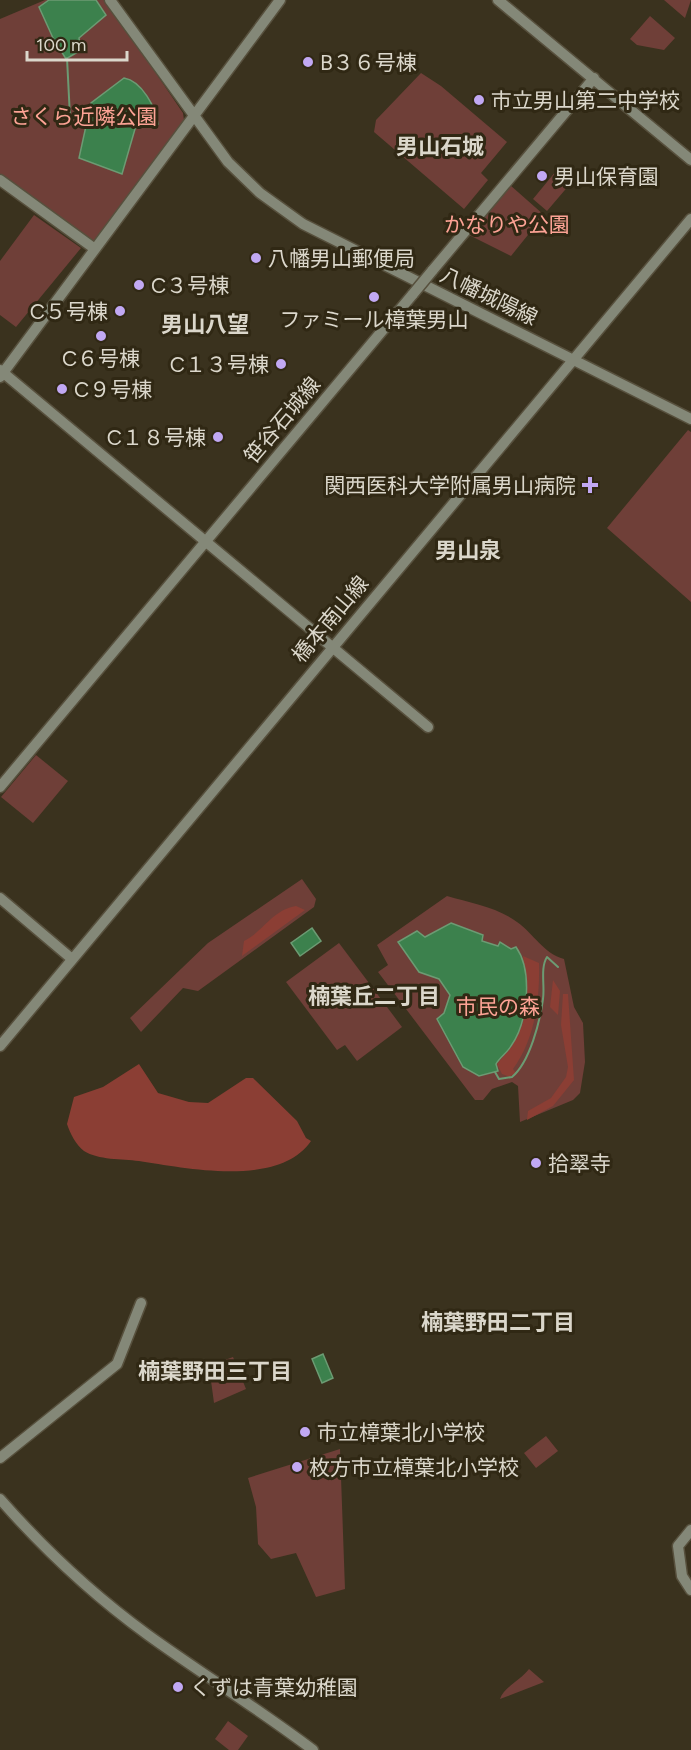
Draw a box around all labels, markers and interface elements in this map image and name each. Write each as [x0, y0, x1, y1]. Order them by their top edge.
scale bar [27, 24, 128, 62]
text: 100 m [36, 34, 86, 56]
place label: B３６号棟 [320, 50, 417, 75]
marker: B３６号棟 [301, 55, 315, 69]
place label: 市立男山第二中学校 [491, 88, 680, 113]
marker: 市立男山第二中学校 [472, 93, 486, 107]
park label: さくら近隣公園 [11, 104, 158, 129]
district label: 男山石城 [396, 133, 484, 160]
place label: 男山保育園 [554, 164, 659, 189]
marker: 男山保育園 [535, 169, 549, 183]
park label: かなりや公園 [444, 212, 570, 237]
place label: 八幡男山郵便局 [268, 246, 415, 271]
marker: 八幡男山郵便局 [249, 251, 263, 265]
street label: 八幡城陽線 [436, 262, 542, 330]
place label: C３号棟 [151, 273, 229, 298]
marker: C３号棟 [132, 278, 146, 292]
marker: ファミール樟葉男山 [367, 290, 381, 304]
place label: C５号棟 [30, 299, 108, 324]
marker: C５号棟 [113, 304, 127, 318]
place label: ファミール樟葉男山 [280, 307, 469, 332]
district label: 男山八望 [161, 311, 249, 338]
marker: C６号棟 [94, 329, 108, 343]
place label: C６号棟 [62, 346, 140, 371]
place label: C１３号棟 [170, 352, 269, 377]
marker: C１３号棟 [274, 357, 288, 371]
street label: 笹谷石城線 [239, 372, 325, 468]
place label: C９号棟 [74, 377, 152, 402]
marker: C９号棟 [55, 382, 69, 396]
place label: C１８号棟 [107, 425, 206, 450]
marker: C１８号棟 [211, 430, 225, 444]
place label: 関西医科大学附属男山病院 [324, 473, 576, 498]
marker: 関西医科大学附属男山病院 [581, 476, 599, 494]
district label: 男山泉 [435, 537, 501, 564]
street label: 橋本南山線 [287, 571, 373, 667]
district label: 楠葉丘二丁目 [308, 983, 440, 1010]
park label: 市民の森 [456, 994, 540, 1019]
place label: 拾翠寺 [548, 1151, 611, 1176]
marker: 拾翠寺 [529, 1156, 543, 1170]
district label: 楠葉野田二丁目 [421, 1309, 575, 1336]
district label: 楠葉野田三丁目 [138, 1358, 292, 1385]
place label: 市立樟葉北小学校 [317, 1420, 485, 1445]
marker: 市立樟葉北小学校 [298, 1425, 312, 1439]
place label: 枚方市立樟葉北小学校 [309, 1455, 519, 1480]
marker: 枚方市立樟葉北小学校 [290, 1460, 304, 1474]
place label: くずは青葉幼稚園 [190, 1675, 358, 1700]
marker: くずは青葉幼稚園 [171, 1680, 185, 1694]

